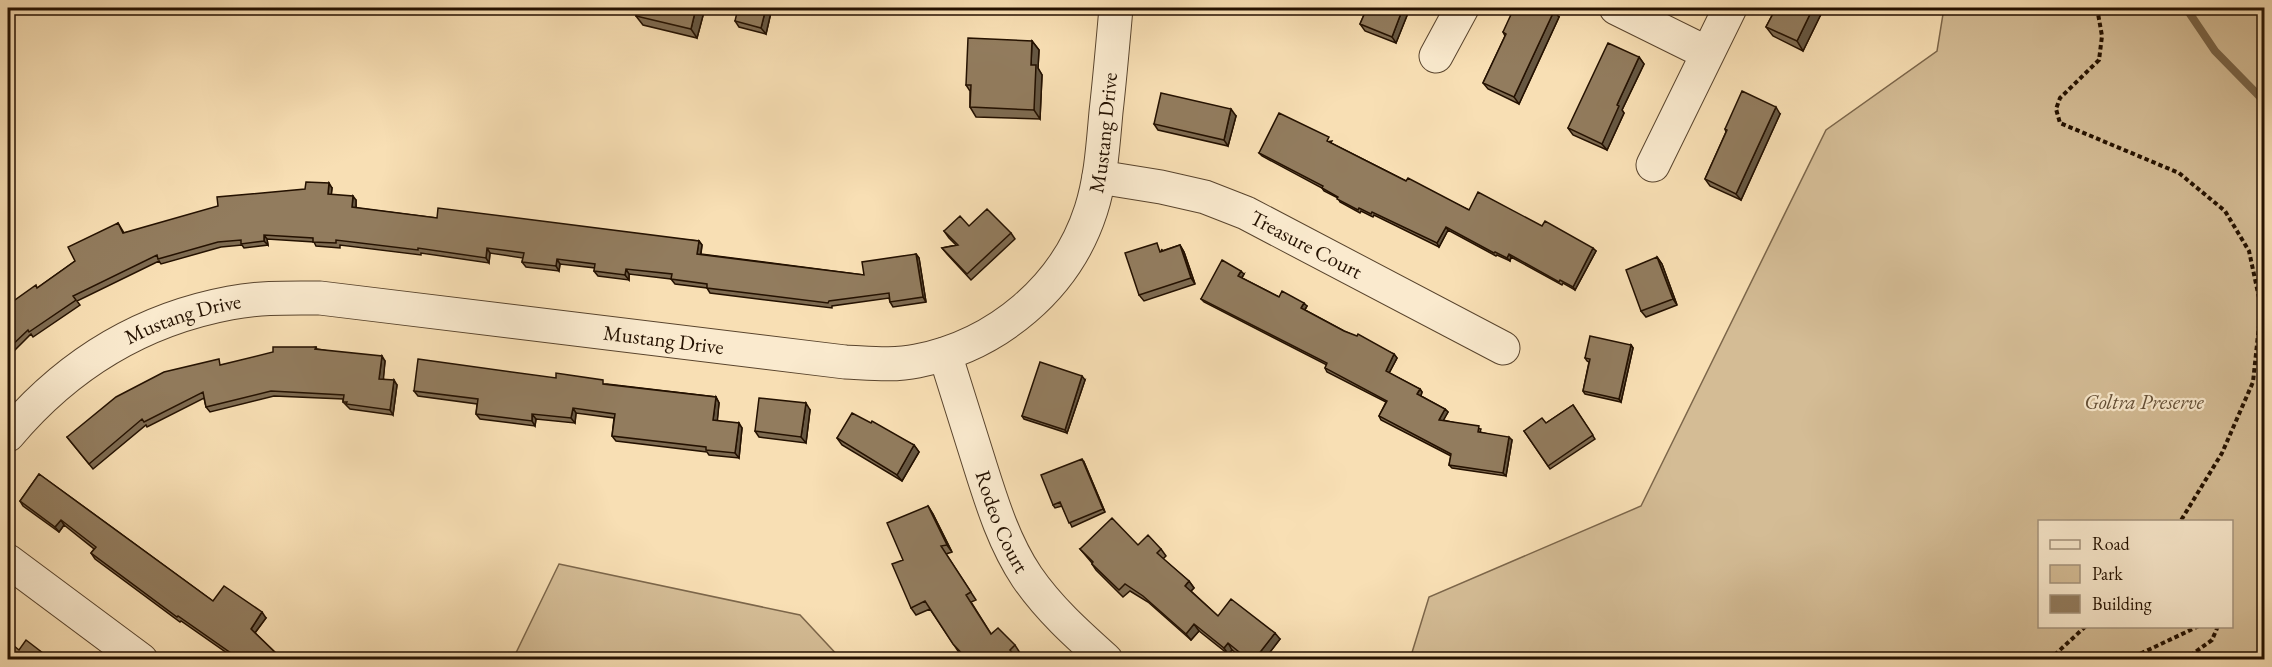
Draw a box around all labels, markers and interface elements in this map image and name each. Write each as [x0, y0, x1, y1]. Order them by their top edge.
street label: Mustang Drive [1082, 71, 1123, 195]
street label: Treasure Court [1246, 204, 1368, 285]
street label: Mustang Drive [120, 287, 243, 350]
street label: Mustang Drive [602, 319, 725, 360]
park label: Goltra Preserve [2084, 388, 2205, 415]
street label: Rodeo Court [969, 467, 1035, 578]
legend [2038, 520, 2233, 628]
text: Road [2092, 532, 2131, 555]
text: Park [2092, 562, 2123, 585]
text: Building [2092, 592, 2152, 615]

